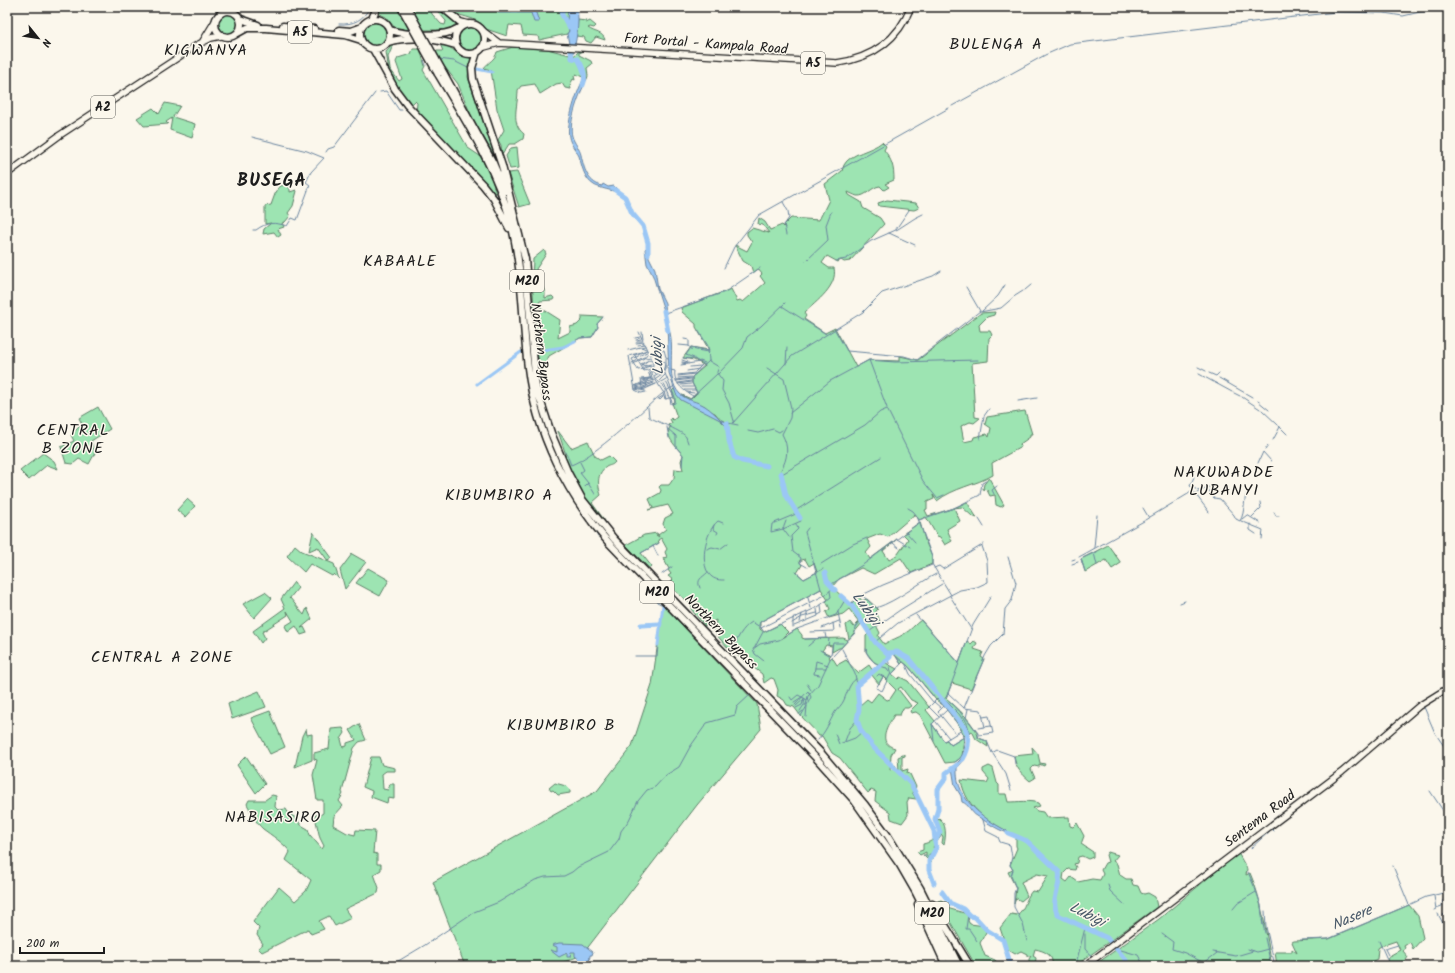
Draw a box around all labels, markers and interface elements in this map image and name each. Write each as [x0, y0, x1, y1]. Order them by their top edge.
north arrow [18, 18, 58, 58]
road number: A5 [288, 21, 312, 43]
street label: Fort Portal - Kampala Road [623, 27, 790, 61]
district label: BULENGA A [949, 32, 1043, 57]
text: N [36, 35, 55, 50]
district label: KIGWANYA [164, 38, 248, 63]
road number: A5 [801, 52, 825, 74]
road number: A2 [91, 96, 115, 118]
district label: BUSEGA [237, 167, 307, 196]
district label: KABAALE [363, 249, 437, 274]
road number: M20 [510, 270, 544, 292]
street label: Northern Bypass [524, 302, 558, 402]
water label: Lubigi [644, 333, 671, 376]
district label: CENTRAL B ZONE [36, 418, 110, 461]
district label: NAKUWADDE LUBANYI [1174, 460, 1274, 503]
district label: KIBUMBIRO A [445, 483, 553, 508]
road number: M20 [640, 581, 674, 603]
water label: Lubigi [845, 587, 889, 634]
street label: Northern Bypass [679, 589, 763, 675]
district label: CENTRAL A ZONE [91, 645, 233, 670]
district label: KIBUMBIRO B [507, 713, 615, 738]
street label: Sentema Road [1220, 784, 1301, 853]
district label: NABISASIRO [225, 805, 321, 830]
water label: Lubigi [1065, 896, 1112, 936]
water label: Nasere [1328, 898, 1377, 937]
road number: M20 [915, 902, 949, 924]
scale bar [20, 929, 104, 955]
text: 200 m [26, 934, 60, 953]

